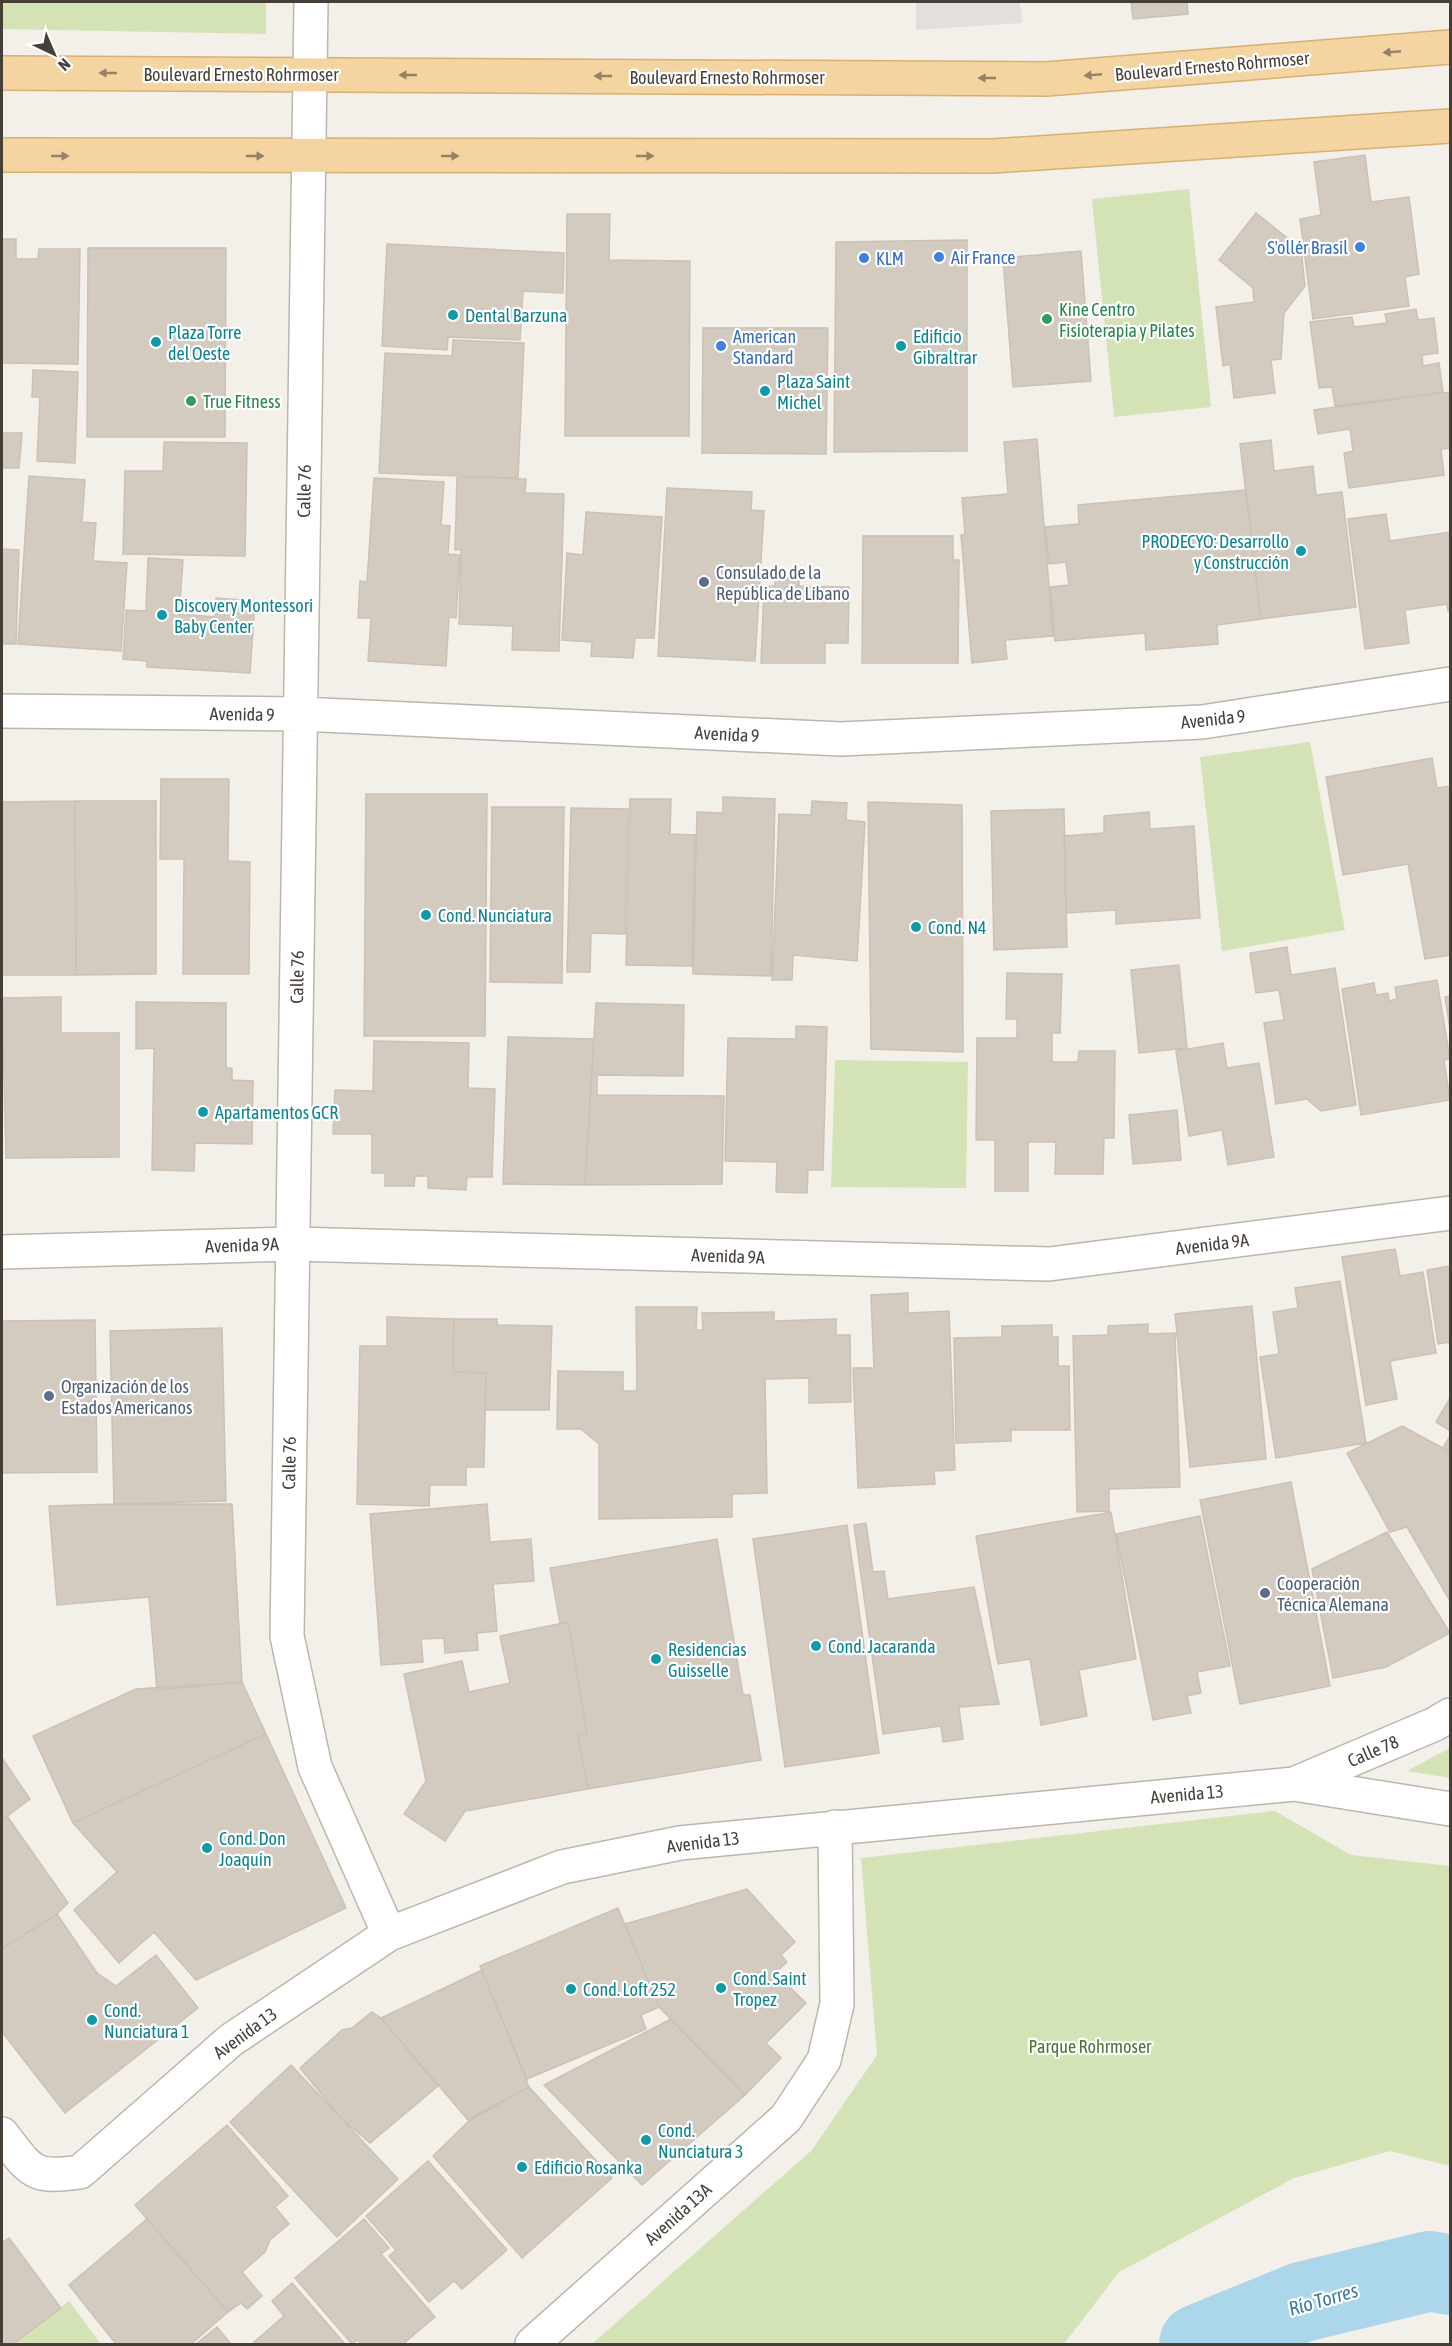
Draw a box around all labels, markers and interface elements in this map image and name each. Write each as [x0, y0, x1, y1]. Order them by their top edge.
north arrow [24, 24, 84, 84]
street label: Boulevard Ernesto Rohrmoser [1114, 47, 1311, 85]
one-way arrow [1383, 47, 1402, 56]
text: N [55, 55, 74, 75]
street label: Boulevard Ernesto Rohrmoser [143, 64, 339, 85]
street label: Boulevard Ernesto Rohrmoser [629, 67, 825, 88]
one-way arrow [99, 69, 118, 78]
one-way arrow [399, 70, 418, 80]
one-way arrow [1084, 70, 1103, 80]
one-way arrow [594, 71, 613, 81]
one-way arrow [978, 73, 997, 83]
one-way arrow [50, 151, 69, 160]
one-way arrow [245, 151, 264, 161]
one-way arrow [440, 151, 459, 161]
one-way arrow [635, 151, 654, 161]
place label: S'ollér Brasil [1267, 237, 1348, 258]
marker: S'ollér Brasil [1353, 240, 1367, 254]
place label: Air France [951, 247, 1016, 268]
place label: KLM [876, 248, 904, 269]
marker: Air France [932, 250, 946, 264]
marker: KLM [857, 251, 871, 265]
place label: Kine Centro Fisioterapia y Pilates [1059, 299, 1195, 341]
place label: Dental Barzuna [465, 305, 567, 326]
marker: Dental Barzuna [446, 308, 460, 322]
marker: Kine Centro Fisioterapia y Pilates [1040, 312, 1054, 326]
place label: Plaza Torre del Oeste [168, 322, 241, 364]
place label: American Standard [733, 326, 796, 368]
place label: Edificio Gibraltrar [913, 326, 978, 368]
marker: Plaza Torre del Oeste [149, 335, 163, 349]
marker: American Standard [714, 339, 728, 353]
marker: Edificio Gibraltrar [894, 339, 908, 353]
place label: Plaza Saint Michel [777, 371, 850, 413]
marker: Plaza Saint Michel [758, 384, 772, 398]
place label: True Fitness [203, 391, 281, 412]
marker: True Fitness [184, 394, 198, 408]
street label: Calle 76 [293, 464, 315, 518]
place label: PRODECYO: Desarrollo y Construcción [1141, 531, 1289, 573]
marker: PRODECYO: Desarrollo y Construcción [1294, 544, 1308, 558]
place label: Consulado de la República de Líbano [716, 562, 850, 604]
marker: Consulado de la República de Líbano [697, 575, 711, 589]
place label: Discovery Montessori Baby Center [174, 595, 313, 637]
marker: Discovery Montessori Baby Center [155, 608, 169, 622]
street label: Avenida 9 [209, 703, 275, 725]
street label: Avenida 9 [1180, 705, 1246, 733]
street label: Avenida 9 [694, 722, 760, 746]
place label: Cond. Nunciatura [438, 905, 552, 926]
marker: Cond. Nunciatura [419, 908, 433, 922]
place label: Cond. N4 [928, 917, 987, 938]
marker: Cond. N4 [909, 920, 923, 934]
street label: Calle 76 [286, 950, 308, 1004]
place label: Apartamentos GCR [215, 1102, 338, 1123]
marker: Apartamentos GCR [196, 1105, 210, 1119]
street label: Avenida 9A [1174, 1229, 1250, 1259]
street label: Avenida 9A [205, 1233, 279, 1257]
street label: Avenida 9A [691, 1244, 765, 1268]
place label: Organización de los Estados Americanos [61, 1376, 192, 1418]
marker: Organización de los Estados Americanos [42, 1389, 56, 1403]
street label: Calle 76 [278, 1436, 300, 1490]
place label: Cooperación Técnica Alemana [1277, 1573, 1389, 1615]
marker: Cooperación Técnica Alemana [1258, 1586, 1272, 1600]
place label: Cond. Jacaranda [828, 1636, 936, 1657]
place label: Residencias Guisselle [668, 1639, 747, 1681]
marker: Cond. Jacaranda [809, 1639, 823, 1653]
marker: Residencias Guisselle [649, 1652, 663, 1666]
street label: Calle 78 [1344, 1731, 1402, 1771]
street label: Avenida 13 [1150, 1780, 1224, 1808]
street label: Avenida 13 [665, 1827, 741, 1857]
place label: Cond. Don Joaquín [219, 1828, 286, 1870]
marker: Cond. Don Joaquín [200, 1841, 214, 1855]
place label: Cond. Saint Tropez [733, 1968, 806, 2010]
place label: Cond. Loft 252 [583, 1979, 676, 2000]
marker: Cond. Saint Tropez [714, 1981, 728, 1995]
marker: Cond. Loft 252 [564, 1982, 578, 1996]
place label: Cond. Nunciatura 1 [104, 2000, 189, 2042]
street label: Avenida 13 [209, 2003, 281, 2063]
marker: Cond. Nunciatura 1 [85, 2013, 99, 2027]
park label: Parque Rohrmoser [1029, 2036, 1152, 2057]
place label: Cond. Nunciatura 3 [658, 2120, 743, 2162]
marker: Cond. Nunciatura 3 [639, 2133, 653, 2147]
place label: Edificio Rosanka [534, 2157, 642, 2178]
marker: Edificio Rosanka [515, 2160, 529, 2174]
street label: Avenida 13A [640, 2179, 716, 2249]
water label: Río Torres [1286, 2278, 1360, 2320]

